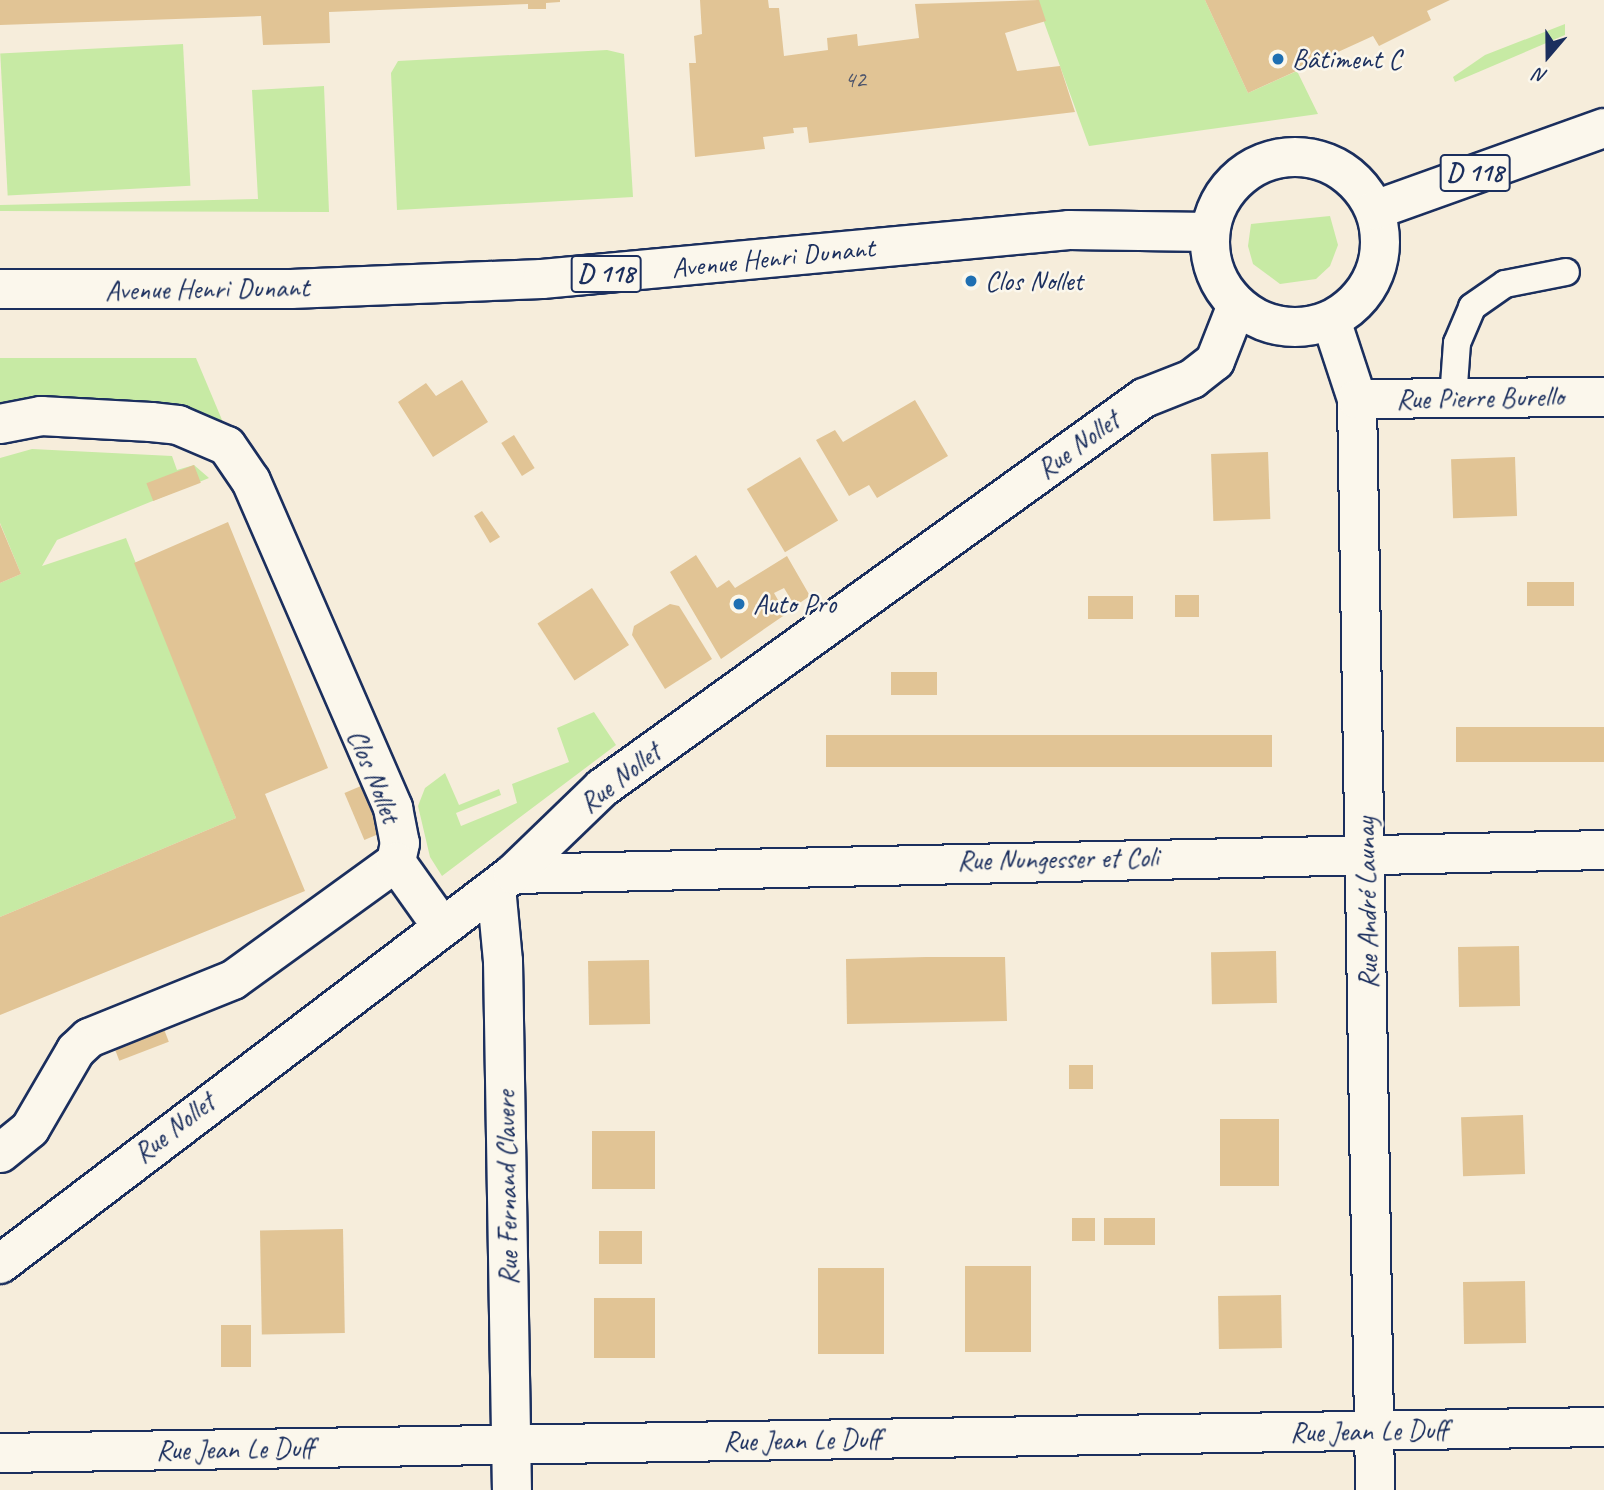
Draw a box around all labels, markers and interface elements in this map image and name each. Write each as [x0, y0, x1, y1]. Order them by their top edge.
north arrow [1513, 21, 1583, 91]
place label: Bâtiment C [1292, 42, 1402, 76]
marker: Bâtiment C [1270, 51, 1286, 67]
text: N [1531, 62, 1550, 89]
house number: 42 [844, 66, 866, 94]
road number: D 118 [1438, 150, 1512, 196]
street label: Avenue Henri Dunant [670, 231, 876, 285]
road number: D 118 [569, 252, 643, 296]
place label: Clos Nollet [985, 264, 1084, 298]
street label: Avenue Henri Dunant [105, 270, 309, 308]
marker: Clos Nollet [963, 273, 979, 289]
street label: Rue Pierre Burello [1396, 380, 1564, 416]
street label: Rue Nollet [1030, 404, 1126, 486]
place label: Auto Pro [753, 587, 836, 621]
marker: Auto Pro [731, 596, 747, 612]
street label: Clos Nollet [340, 724, 408, 828]
street label: Rue Nollet [572, 736, 668, 820]
street label: Rue André Launay [1349, 817, 1385, 989]
street label: Rue Nungesser et Coli [956, 840, 1160, 878]
street label: Rue Nollet [126, 1086, 222, 1170]
street label: Rue Fernand Clavere [489, 1091, 525, 1285]
street label: Rue Jean Le Duff [1290, 1413, 1448, 1449]
street label: Rue Jean Le Duff [723, 1422, 881, 1458]
street label: Rue Jean Le Duff [156, 1431, 314, 1467]

